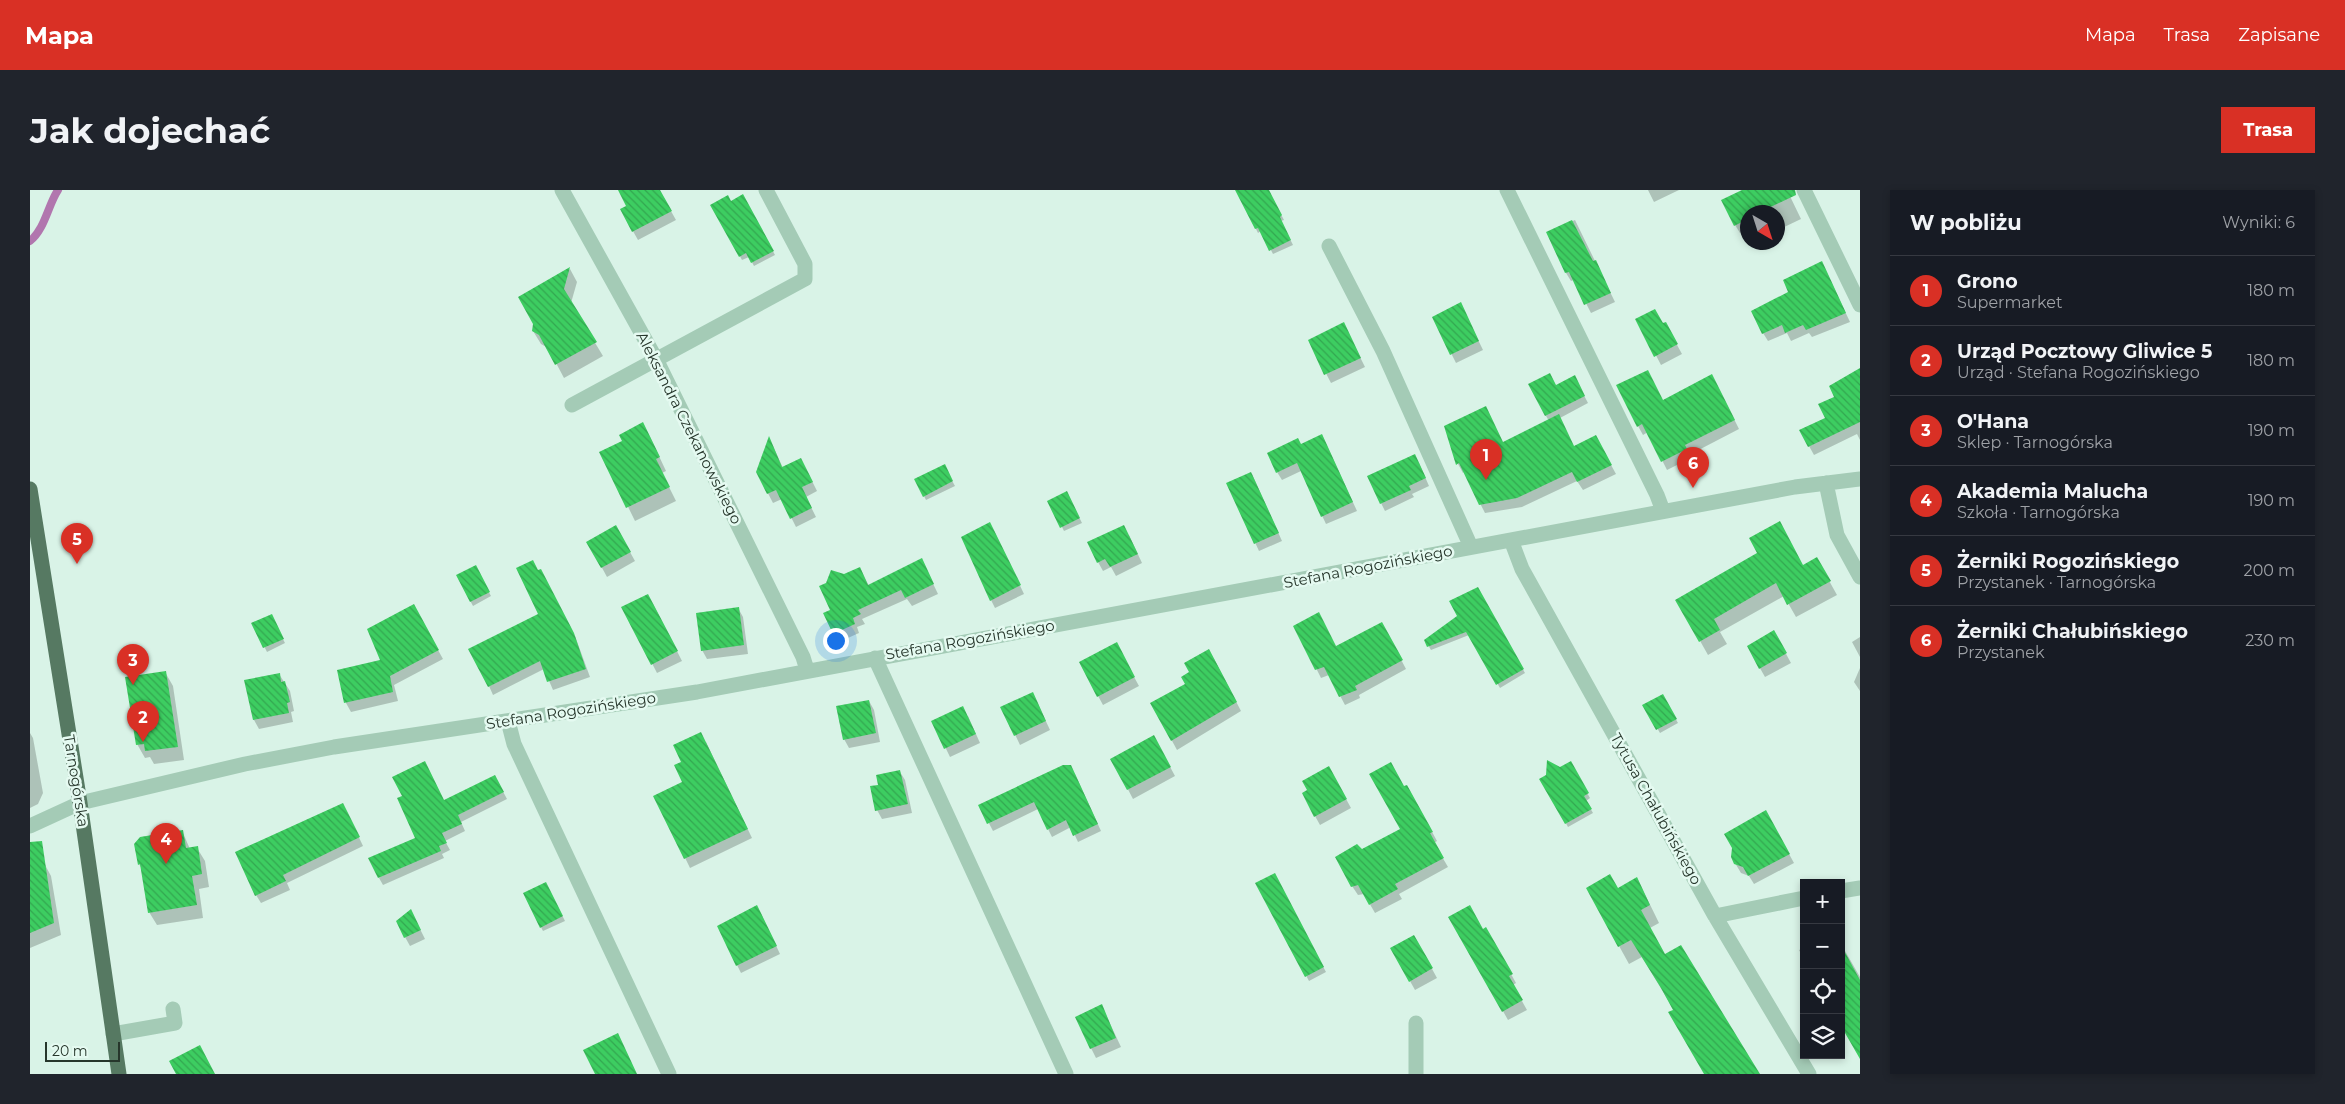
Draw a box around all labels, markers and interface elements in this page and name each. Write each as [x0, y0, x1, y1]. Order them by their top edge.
text: Mapa [25, 21, 94, 50]
text: Mapa [2085, 24, 2136, 46]
text: Trasa [2164, 24, 2210, 46]
text: Zapisane [2238, 24, 2320, 46]
button: Trasa [2221, 107, 2315, 153]
text: Jak dojechać [30, 109, 270, 152]
north arrow [1740, 205, 1785, 250]
text: W pobliżu [1910, 210, 2022, 235]
text: Wyniki: 6 [2222, 213, 2295, 232]
text: Grono [1957, 270, 2018, 293]
text: 1 [1923, 281, 1929, 300]
text: 180 m [2247, 281, 2295, 300]
text: Supermarket [1957, 293, 2063, 312]
street label: Aleksandra Czekanowskiego [633, 328, 746, 527]
text: Urząd Pocztowy Gliwice 5 [1957, 340, 2212, 363]
text: 2 [1921, 351, 1931, 370]
text: 180 m [2247, 351, 2295, 370]
text: Urząd · Stefana Rogozińskiego [1957, 363, 2200, 382]
text: O'Hana [1957, 410, 2029, 433]
text: 3 [1921, 421, 1931, 440]
text: 190 m [2248, 421, 2295, 440]
text: Sklep · Tarnogórska [1957, 433, 2113, 452]
pin: 1 [1470, 439, 1502, 480]
pin: 6 [1677, 447, 1709, 488]
text: Akademia Malucha [1957, 480, 2148, 503]
text: 4 [1920, 491, 1932, 510]
text: 190 m [2248, 491, 2295, 510]
text: Szkoła · Tarnogórska [1957, 503, 2120, 522]
pin: 5 [61, 523, 93, 564]
street label: Stefana Rogozińskiego [1282, 541, 1454, 592]
text: Żerniki Rogozińskiego [1957, 550, 2179, 573]
text: 5 [1921, 561, 1931, 580]
text: 200 m [2244, 561, 2295, 580]
text: Przystanek · Tarnogórska [1957, 573, 2156, 592]
street label: Stefana Rogozińskiego [884, 615, 1056, 664]
text: Żerniki Chałubińskiego [1957, 620, 2188, 643]
your location [823, 628, 849, 654]
text: 6 [1921, 631, 1931, 650]
text: 230 m [2245, 631, 2295, 650]
text: Przystanek [1957, 643, 2045, 662]
pin: 3 [117, 644, 149, 685]
street label: Stefana Rogozińskiego [485, 688, 657, 733]
pin: 2 [127, 701, 159, 742]
street label: Tytusa Chałubińskiego [1607, 730, 1706, 888]
street label: Tarnogórska [60, 733, 93, 828]
pin: 4 [150, 823, 182, 864]
map controls [1800, 879, 1845, 1059]
button: + [1800, 879, 1845, 924]
button: − [1800, 924, 1845, 969]
button: locate [1800, 969, 1845, 1014]
button: layers [1800, 1014, 1845, 1059]
scale bar [45, 1039, 120, 1062]
text: 20 m [52, 1042, 88, 1060]

